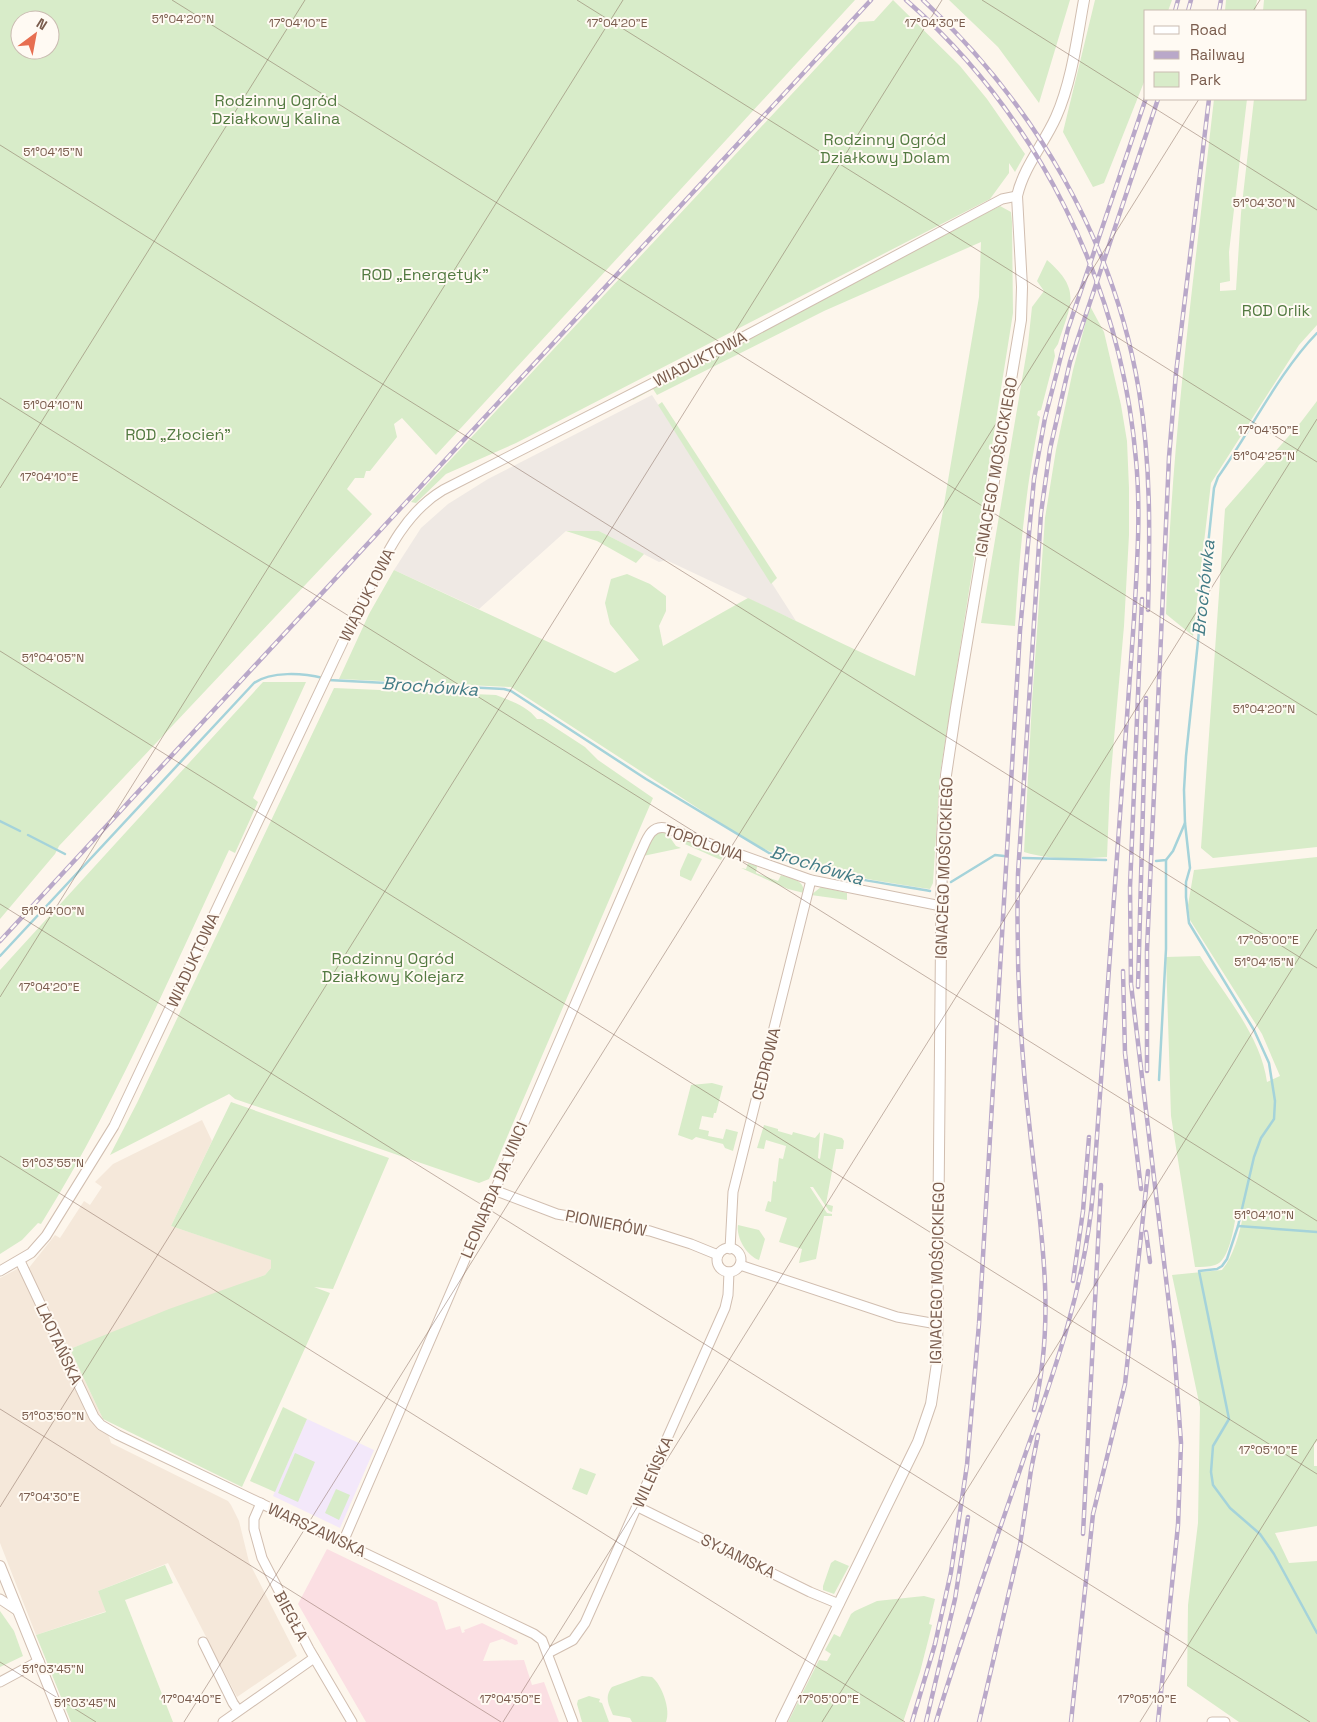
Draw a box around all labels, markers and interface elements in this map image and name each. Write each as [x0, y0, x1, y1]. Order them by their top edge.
north arrow [10, 10, 60, 60]
legend [1144, 10, 1307, 100]
text: 51°04'20"N [152, 11, 214, 27]
text: N [33, 14, 51, 34]
text: 17°04'10"E [269, 15, 328, 31]
text: 17°04'20"E [587, 15, 648, 31]
text: 17°04'30"E [905, 15, 966, 31]
text: Road [1190, 20, 1227, 39]
text: Railway [1190, 45, 1245, 64]
text: Park [1190, 70, 1221, 89]
park label: Rodzinny Ogród Działkowy Kalina [212, 90, 340, 129]
park label: Rodzinny Ogród Działkowy Dolam [820, 129, 950, 168]
text: 51°04'15"N [23, 144, 83, 160]
text: 51°04'30"N [1233, 195, 1295, 211]
park label: ROD „Energetyk” [361, 264, 489, 285]
park label: ROD Orlik [1242, 300, 1311, 321]
street label: WIADUKTOWA [650, 326, 750, 392]
street label: IGNACEGO MOŚCICKIEGO [970, 375, 1022, 559]
text: 51°04'10"N [23, 397, 83, 413]
text: 17°04'50"E [1238, 422, 1299, 438]
park label: ROD „Złocień” [125, 424, 231, 445]
text: 51°04'25"N [1233, 448, 1295, 464]
text: 17°04'10"E [20, 469, 79, 485]
water label: Brochówka [1187, 538, 1220, 637]
street label: WIADUKTOWA [334, 545, 400, 645]
text: 51°04'05"N [22, 650, 84, 666]
water label: Brochówka [381, 671, 480, 701]
text: 51°04'20"N [1233, 701, 1295, 717]
street label: IGNACEGO MOŚCICKIEGO [930, 776, 958, 960]
street label: TOPOLOWA [662, 820, 746, 866]
water label: Brochówka [768, 840, 867, 890]
text: 51°04'00"N [22, 903, 84, 919]
street label: WIADUKTOWA [162, 909, 224, 1011]
text: 17°05'00"E [1237, 932, 1299, 948]
park label: Rodzinny Ogród Działkowy Kolejarz [322, 948, 464, 987]
text: 51°04'15"N [1234, 954, 1294, 970]
text: 17°04'20"E [19, 979, 80, 995]
street label: CEDROWA [747, 1025, 785, 1103]
street label: LEONARDA DA VINCI [456, 1118, 532, 1262]
text: 51°03'55"N [22, 1155, 84, 1171]
street label: IGNACEGO MOŚCICKIEGO [925, 1182, 949, 1364]
street label: PIONIERÓW [564, 1205, 648, 1241]
text: 51°04'10"N [1234, 1207, 1294, 1223]
street label: LAOTAŃSKA [31, 1300, 87, 1388]
text: 51°03'50"N [22, 1408, 84, 1424]
street label: WILEŃSKA [628, 1433, 678, 1511]
text: 17°05'10"E [1239, 1442, 1298, 1458]
text: 17°04'30"E [19, 1489, 80, 1505]
street label: WARSZAWSKA [264, 1498, 370, 1562]
street label: SYJAMSKA [697, 1529, 779, 1583]
street label: BIEGŁA [269, 1587, 313, 1645]
text: 51°03'45"N [22, 1661, 84, 1677]
text: 17°04'40"E [161, 1691, 222, 1707]
text: 17°04'50"E [480, 1691, 541, 1707]
text: 17°05'00"E [797, 1691, 859, 1707]
text: 17°05'10"E [1118, 1691, 1177, 1707]
text: 51°03'45"N [54, 1695, 116, 1711]

